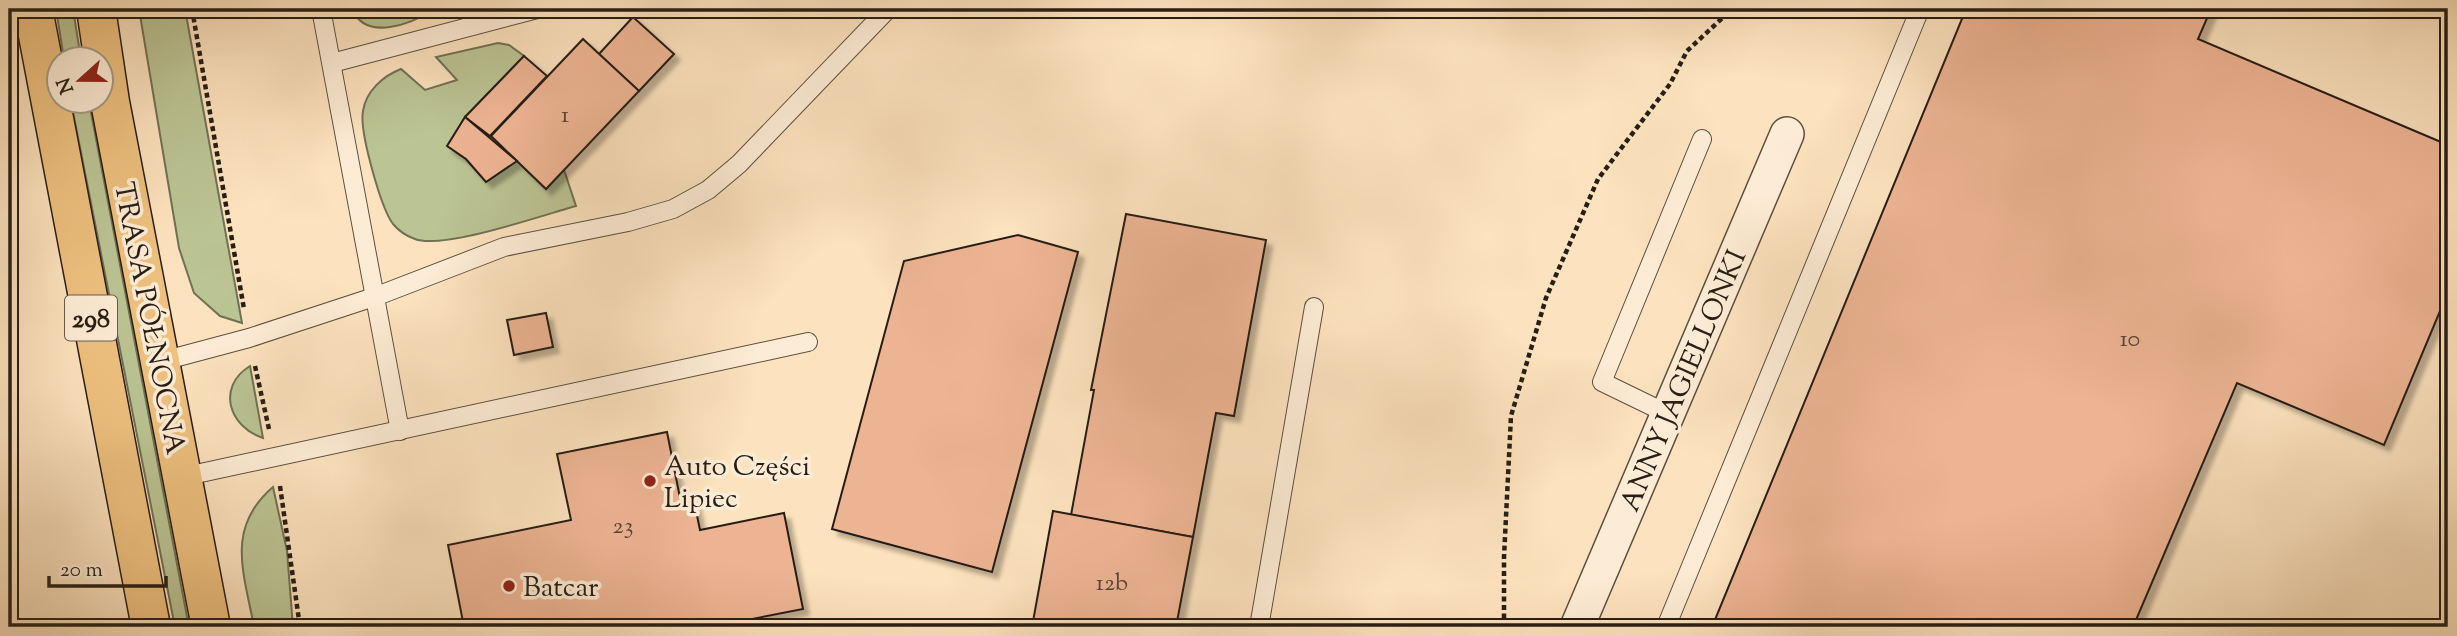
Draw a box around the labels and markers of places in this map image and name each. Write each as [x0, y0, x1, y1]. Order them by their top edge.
place label: Auto Części Lipiec [664, 448, 810, 520]
marker: Auto Części Lipiec [642, 473, 658, 489]
place label: Batcar [523, 569, 599, 609]
marker: Batcar [501, 578, 517, 594]

